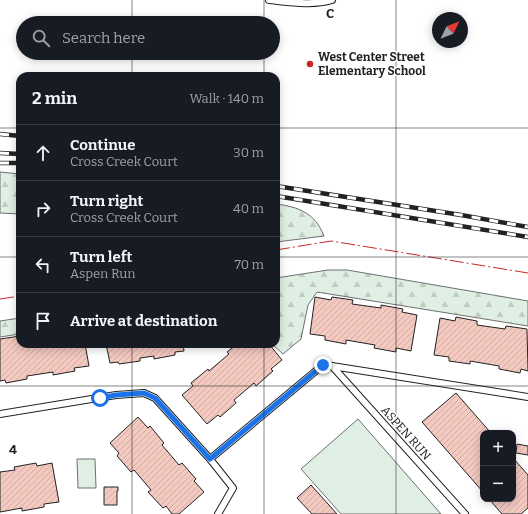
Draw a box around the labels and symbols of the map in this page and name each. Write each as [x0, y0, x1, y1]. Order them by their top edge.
text: C [326, 6, 334, 21]
north arrow [432, 12, 468, 48]
place label: West Center Street Elementary School [318, 50, 426, 78]
marker: West Center Street Elementary School [305, 59, 315, 69]
route end [314, 356, 332, 374]
route start [91, 389, 109, 407]
street label: ASPEN RUN [378, 403, 434, 463]
text: 4 [9, 442, 17, 457]

